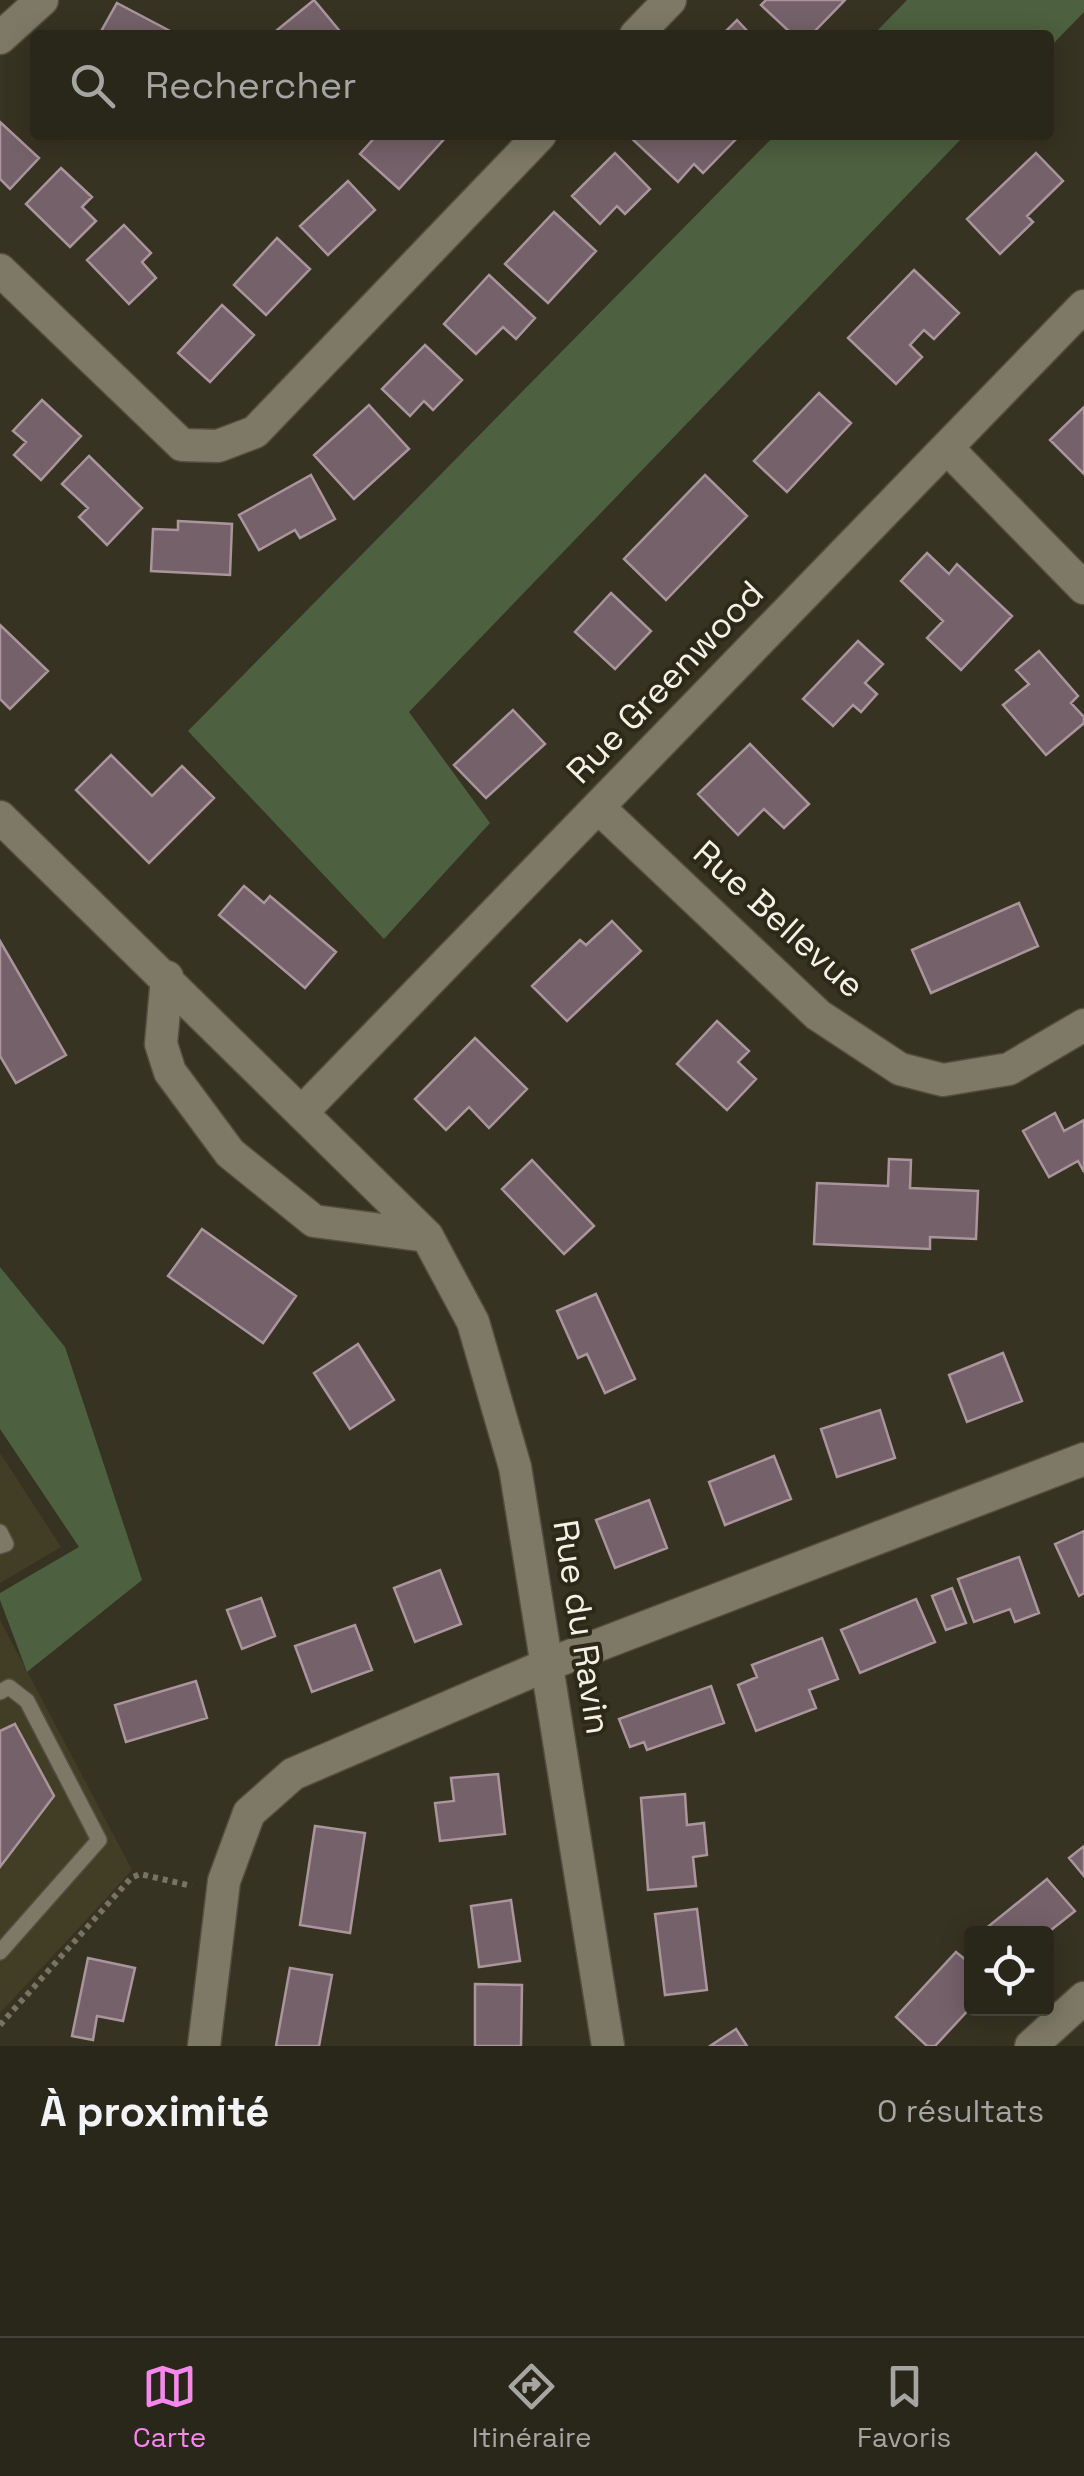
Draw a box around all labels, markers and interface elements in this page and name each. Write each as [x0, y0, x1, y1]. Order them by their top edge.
search box [30, 30, 1054, 140]
icon: search [65, 58, 120, 113]
text: Rechercher [145, 61, 356, 109]
street label: Rue Greenwood [557, 571, 773, 793]
street label: Rue Bellevue [684, 831, 874, 1007]
street label: Rue du Ravin [543, 1517, 621, 1737]
map controls [964, 1926, 1054, 2016]
button: locate [964, 1926, 1054, 2016]
text: À proximité [40, 2085, 270, 2138]
text: 0 résultats [877, 2091, 1044, 2131]
tab: Carte [133, 2359, 206, 2455]
tab: Itinéraire [472, 2359, 592, 2455]
tab: Favoris [857, 2359, 951, 2455]

